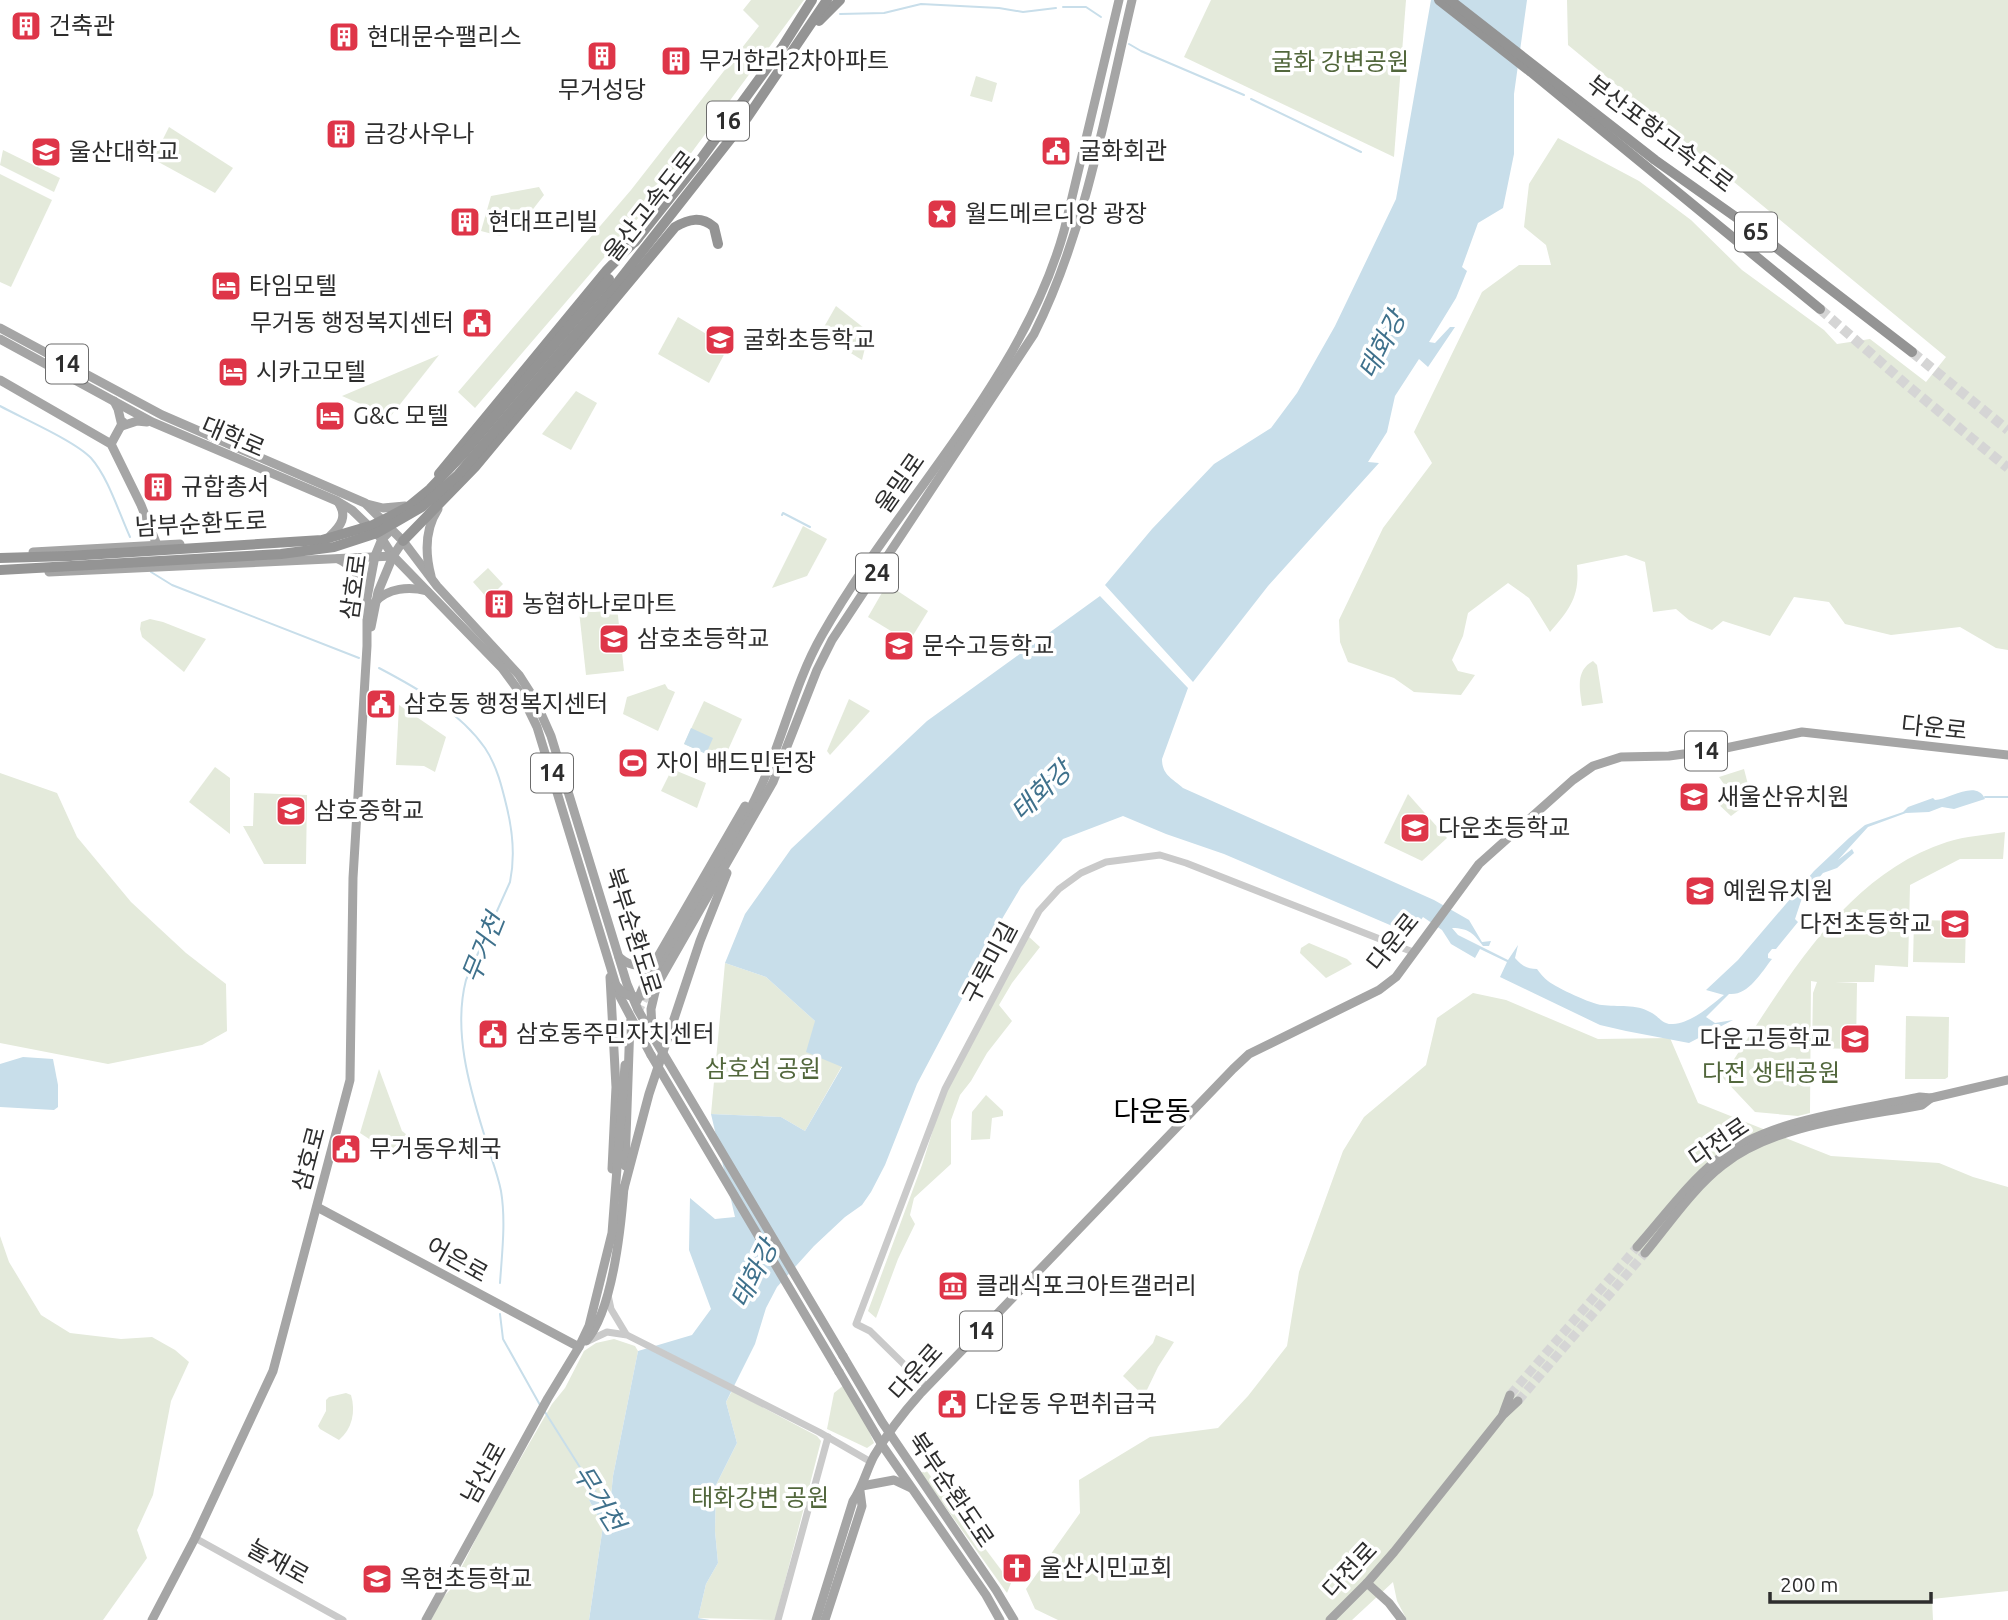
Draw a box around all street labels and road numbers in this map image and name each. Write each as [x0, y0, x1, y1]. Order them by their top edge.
street label: 부산포항고속도로 [1582, 70, 1739, 198]
road number: 16 [707, 102, 749, 140]
street label: 울산고속도로 [598, 145, 701, 266]
road number: 65 [1735, 213, 1777, 252]
road number: 14 [46, 344, 88, 384]
street label: 대학로 [197, 411, 269, 462]
street label: 울밀로 [870, 448, 930, 518]
street label: 남부순환도로 [134, 507, 268, 540]
street label: 삼호로 [336, 552, 371, 622]
road number: 24 [856, 554, 898, 593]
street label: 다운로 [1900, 711, 1968, 744]
road number: 14 [1685, 732, 1727, 771]
road number: 14 [531, 754, 573, 792]
street label: 북부순환도로 [600, 864, 667, 998]
street label: 다운로 [1361, 907, 1424, 976]
street label: 구루미길 [957, 917, 1022, 1008]
street label: 다전로 [1684, 1112, 1754, 1171]
street label: 삼호로 [287, 1123, 330, 1194]
street label: 어은로 [422, 1232, 493, 1287]
road number: 14 [960, 1312, 1002, 1350]
street label: 다운로 [883, 1338, 948, 1405]
street label: 북부순환도로 [903, 1427, 1000, 1552]
street label: 남산로 [456, 1437, 511, 1508]
street label: 눌재로 [243, 1534, 314, 1589]
street label: 다전로 [1317, 1536, 1382, 1603]

